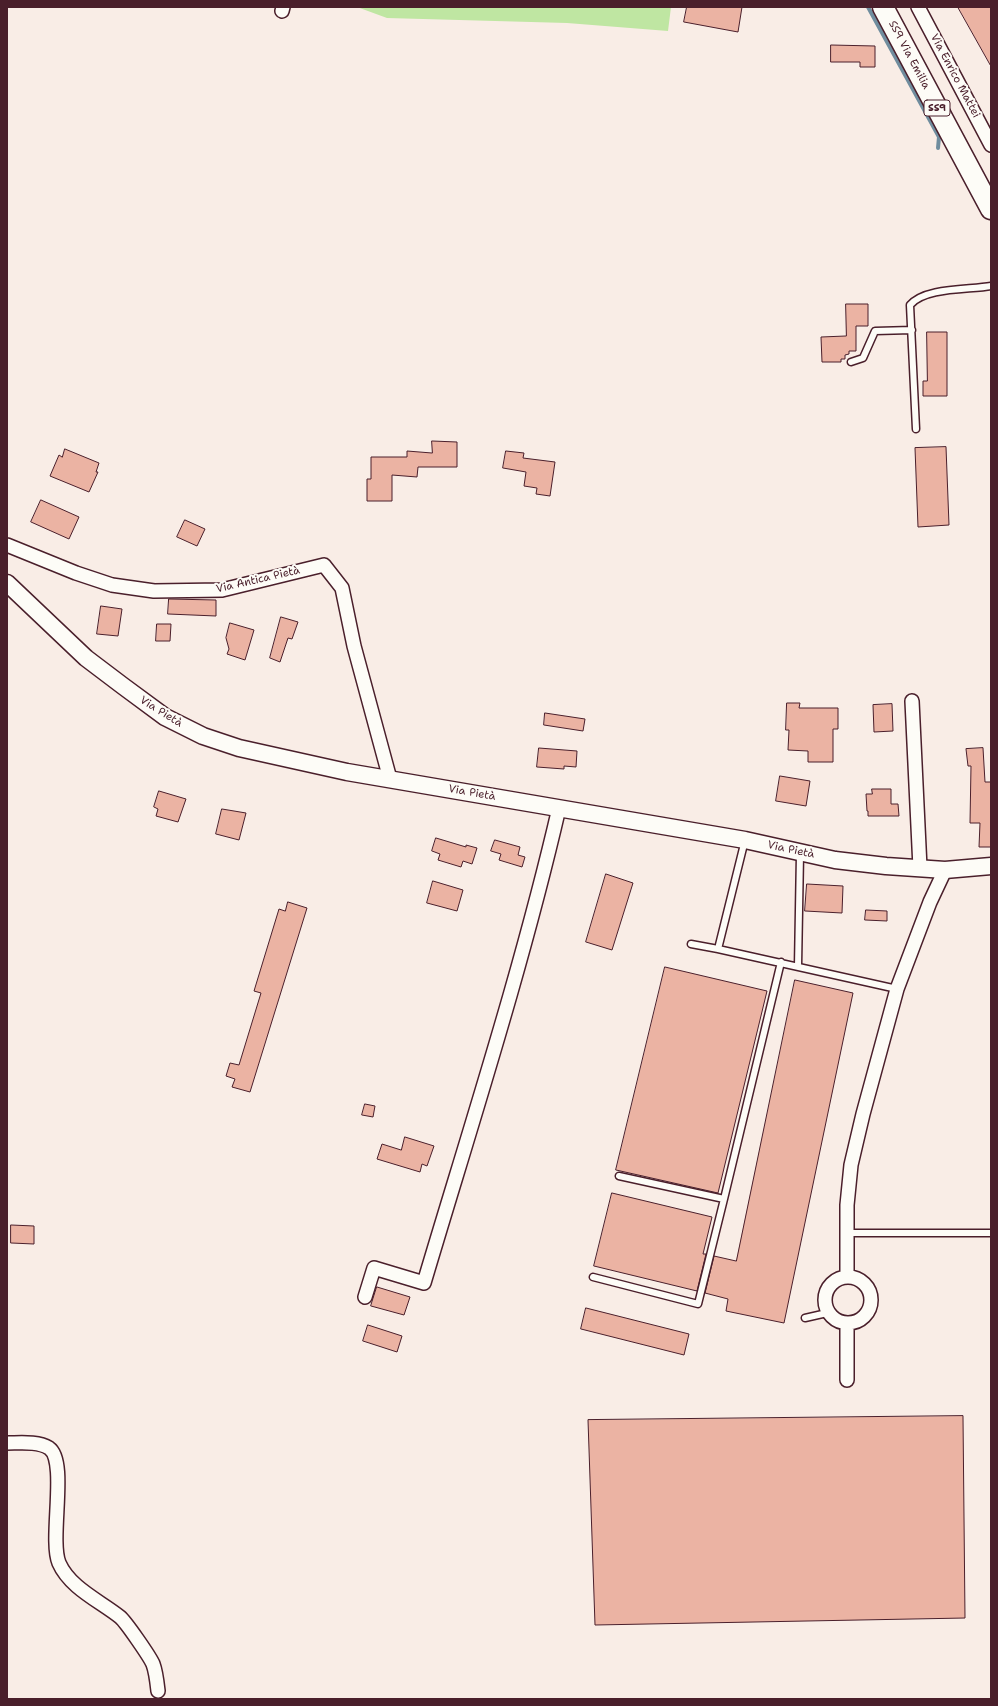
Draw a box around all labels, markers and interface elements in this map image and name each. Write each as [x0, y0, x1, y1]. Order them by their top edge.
street label: SS9 Via Emilia [885, 18, 933, 92]
street label: Via Enrico Mattei [927, 32, 983, 120]
road number: SS9 [924, 100, 950, 116]
street label: Via Antica Pietà [215, 564, 301, 596]
street label: Via Pietà [137, 694, 185, 730]
street label: Via Pietà [447, 782, 497, 804]
street label: Via Pietà [766, 839, 816, 861]

